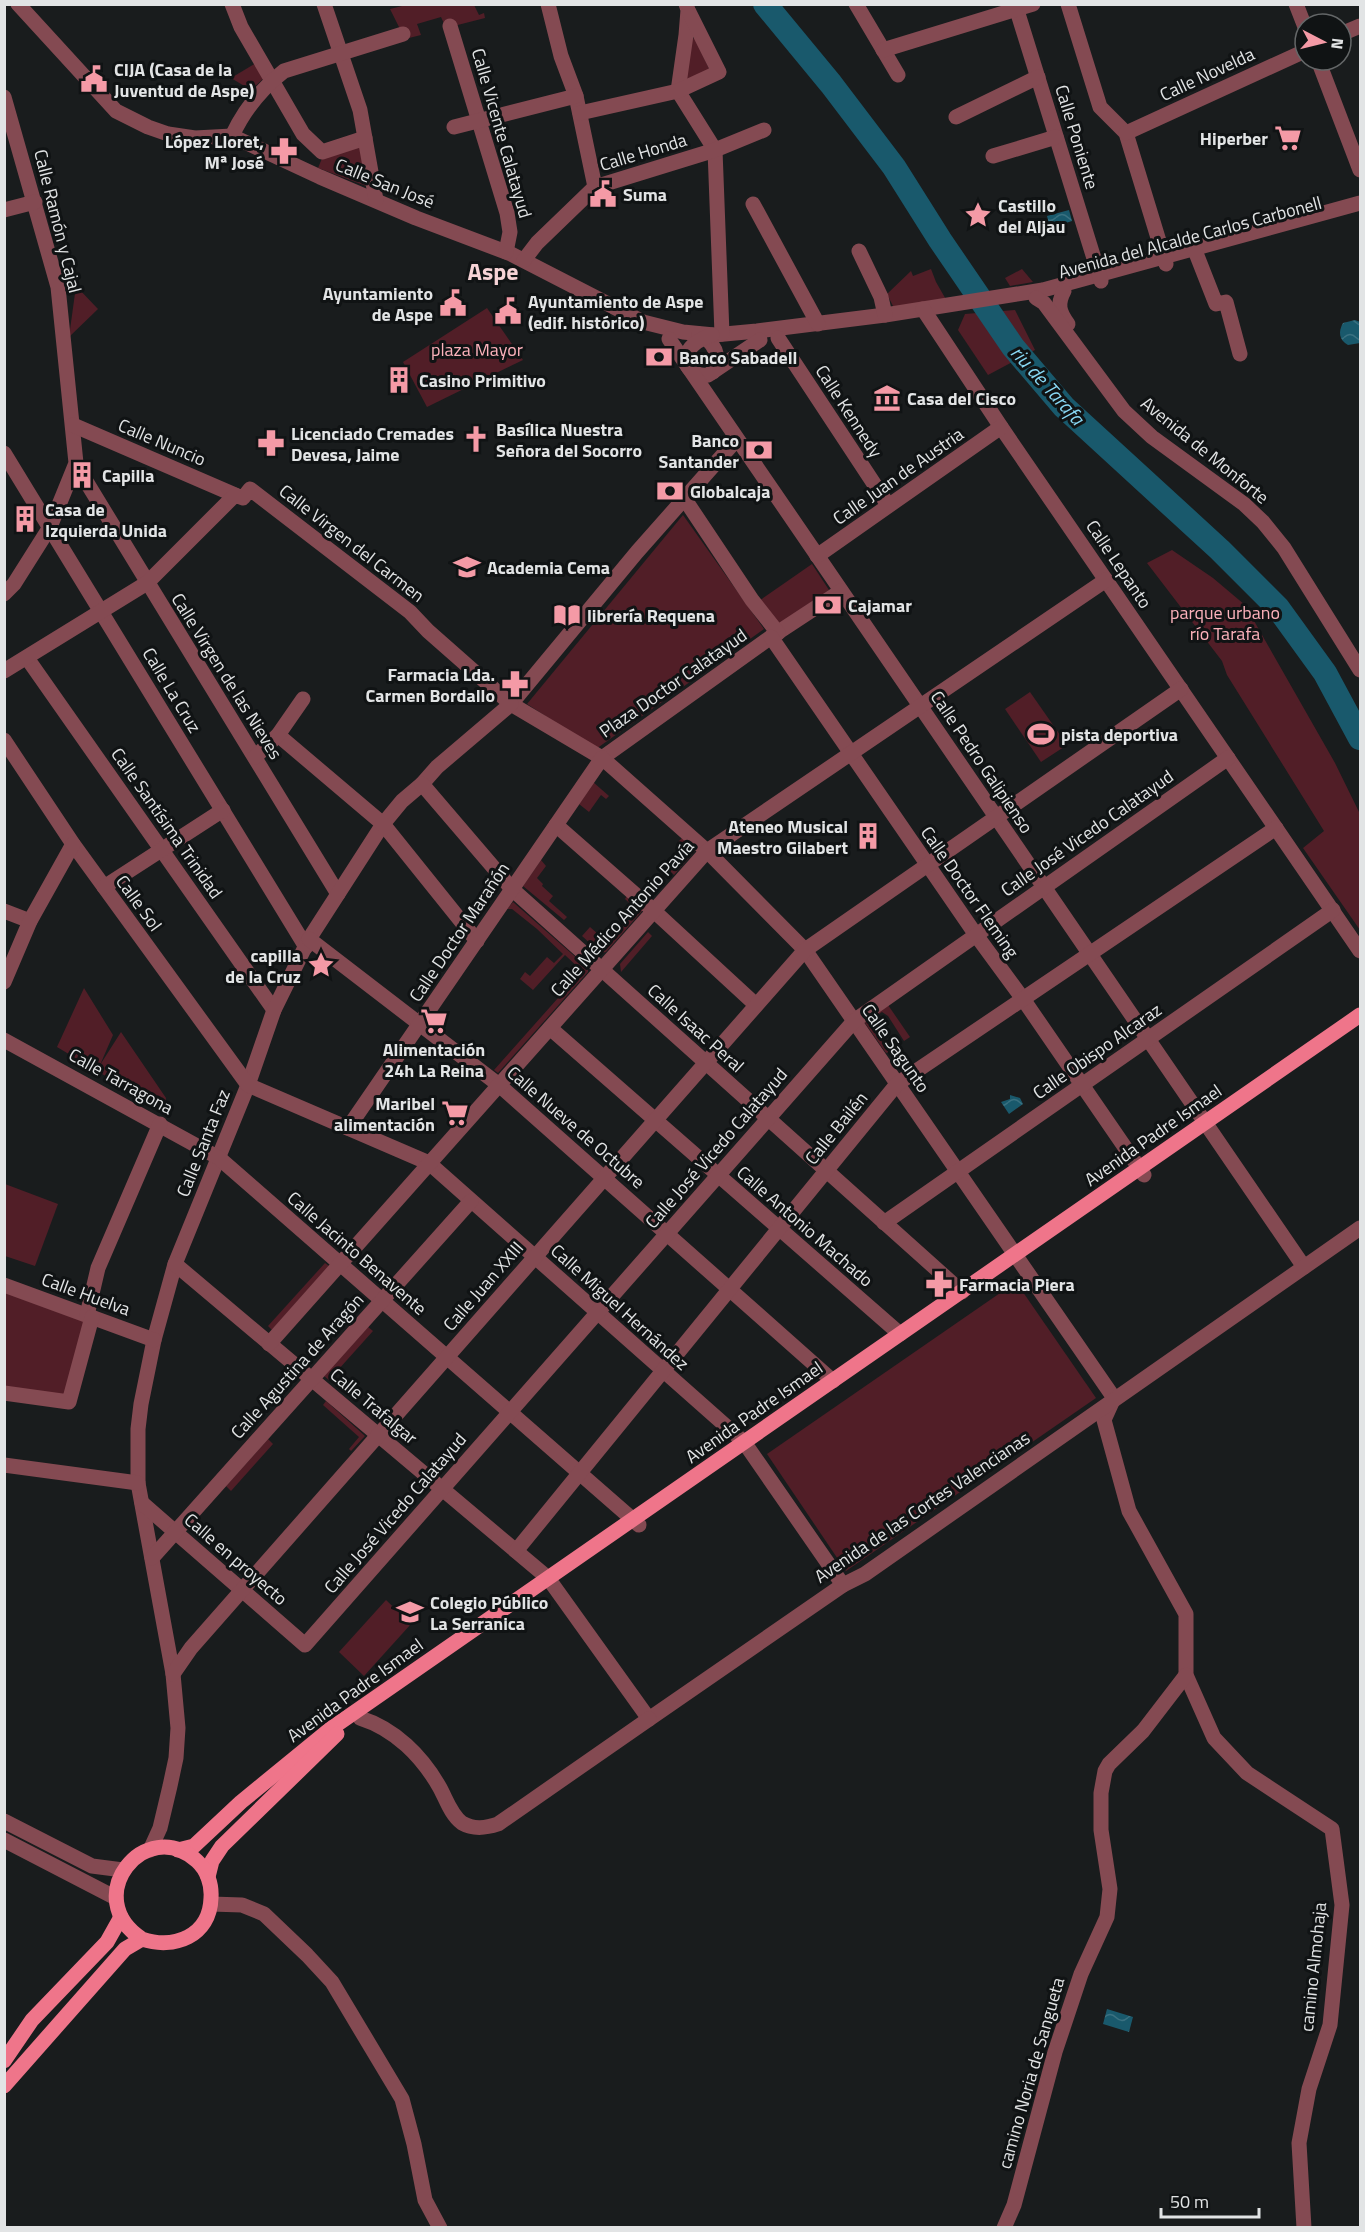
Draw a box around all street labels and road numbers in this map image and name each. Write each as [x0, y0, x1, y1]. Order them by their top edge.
street label: Calle Novelda [1155, 40, 1259, 108]
street label: Calle Vicente Calatayud [465, 45, 539, 221]
street label: Calle Poniente [1048, 81, 1106, 193]
street label: Calle Honda [596, 126, 690, 178]
street label: Calle Ramón y Cajal [27, 146, 89, 296]
street label: Calle San José [331, 151, 439, 215]
street label: Avenida del Alcalde Carlos Carbonell [1055, 189, 1325, 285]
street label: Calle Kennedy [809, 359, 889, 463]
street label: Avenida de Monforte [1135, 390, 1275, 510]
street label: Calle Nuncio [114, 411, 210, 473]
street label: Calle Juan de Austria [827, 421, 969, 531]
street label: Calle Virgen del Carmen [273, 477, 431, 609]
street label: Calle Lepanto [1079, 514, 1159, 614]
street label: Calle Virgen de las Nieves [165, 588, 289, 764]
street label: Plaza Doctor Calatayud [594, 622, 752, 744]
street label: Calle La Cruz [136, 642, 208, 738]
street label: Calle Pedro Galipienso [924, 685, 1040, 839]
street label: Calle Santísima Trinidad [105, 742, 229, 904]
street label: Calle José Vicedo Calatayud [995, 763, 1179, 903]
street label: Calle Doctor Fleming [914, 820, 1026, 964]
street label: Calle Médico Antonio Pavía [544, 833, 700, 1003]
street label: Calle Doctor Marañón [402, 857, 516, 1007]
street label: Calle Sol [109, 869, 169, 937]
street label: Calle Isaac Peral [642, 977, 750, 1079]
street label: Calle Obispo Alcaraz [1027, 996, 1167, 1106]
street label: Calle Sagunto [855, 998, 937, 1098]
street label: Calle Tarragona [64, 1041, 178, 1121]
street label: Calle Nueve de Octubre [501, 1059, 651, 1195]
street label: Calle José Vicedo Calatayud [638, 1062, 794, 1234]
street label: Avenida Padre Ismael [1079, 1077, 1227, 1193]
street label: Calle Santa Faz [169, 1085, 237, 1201]
street label: Calle Bailén [798, 1086, 874, 1170]
street label: Calle Antonio Machado [731, 1159, 879, 1293]
street label: Calle Jacinto Benavente [281, 1185, 433, 1321]
street label: Calle Juan XXIII [436, 1235, 530, 1337]
street label: Calle Miguel Hernández [545, 1237, 695, 1377]
street label: Calle Huelva [38, 1265, 134, 1323]
street label: Calle Agustina de Aragón [224, 1287, 370, 1445]
street label: Avenida Padre Ismael [680, 1354, 828, 1470]
street label: Calle Trafalgar [324, 1361, 424, 1451]
street label: Avenida de las Cortes Valencianas [809, 1424, 1035, 1590]
street label: Calle José Vicedo Calatayud [317, 1427, 473, 1599]
street label: Calle en proyecto [178, 1506, 294, 1612]
street label: Avenida Padre Ismael [281, 1631, 429, 1749]
street label: camino Almohaja [1293, 1901, 1333, 2033]
street label: camino Noria de Sangueta [991, 1974, 1071, 2172]

